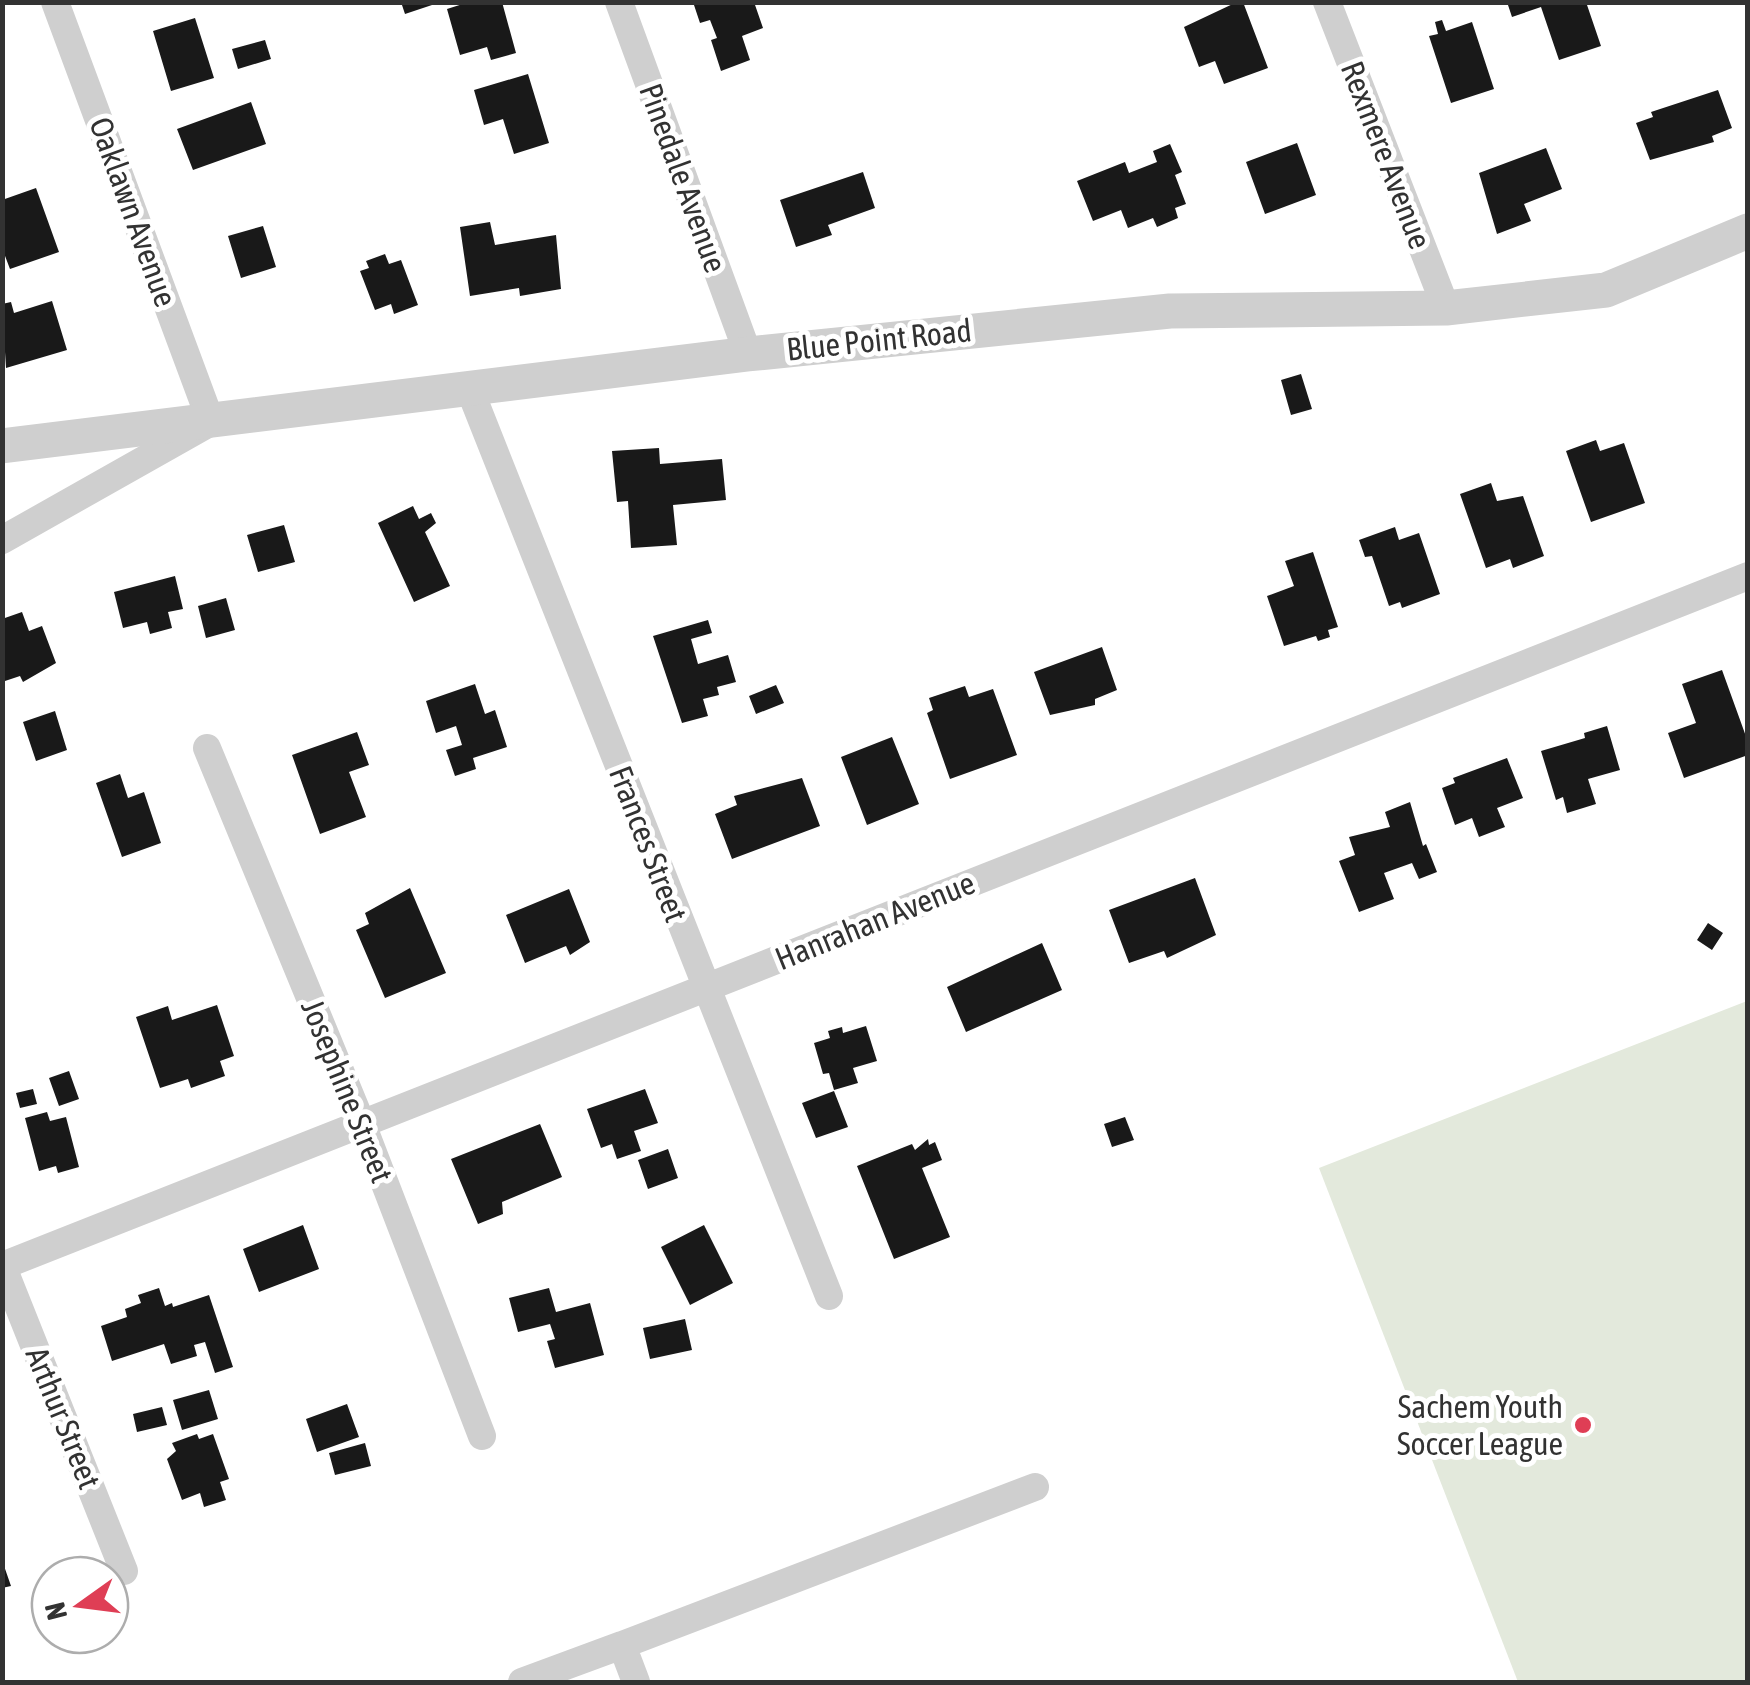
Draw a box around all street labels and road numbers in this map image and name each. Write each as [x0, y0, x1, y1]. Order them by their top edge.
street label: Rexmere Avenue [1334, 56, 1439, 254]
street label: Pinedale Avenue [632, 78, 735, 277]
street label: Oaklawn Avenue [82, 112, 185, 311]
street label: Blue Point Road [785, 311, 973, 368]
street label: Frances Street [602, 761, 695, 927]
street label: Hanrahan Avenue [770, 864, 980, 977]
street label: Josephine Street [294, 994, 401, 1188]
street label: Arthur Street [18, 1342, 109, 1494]

